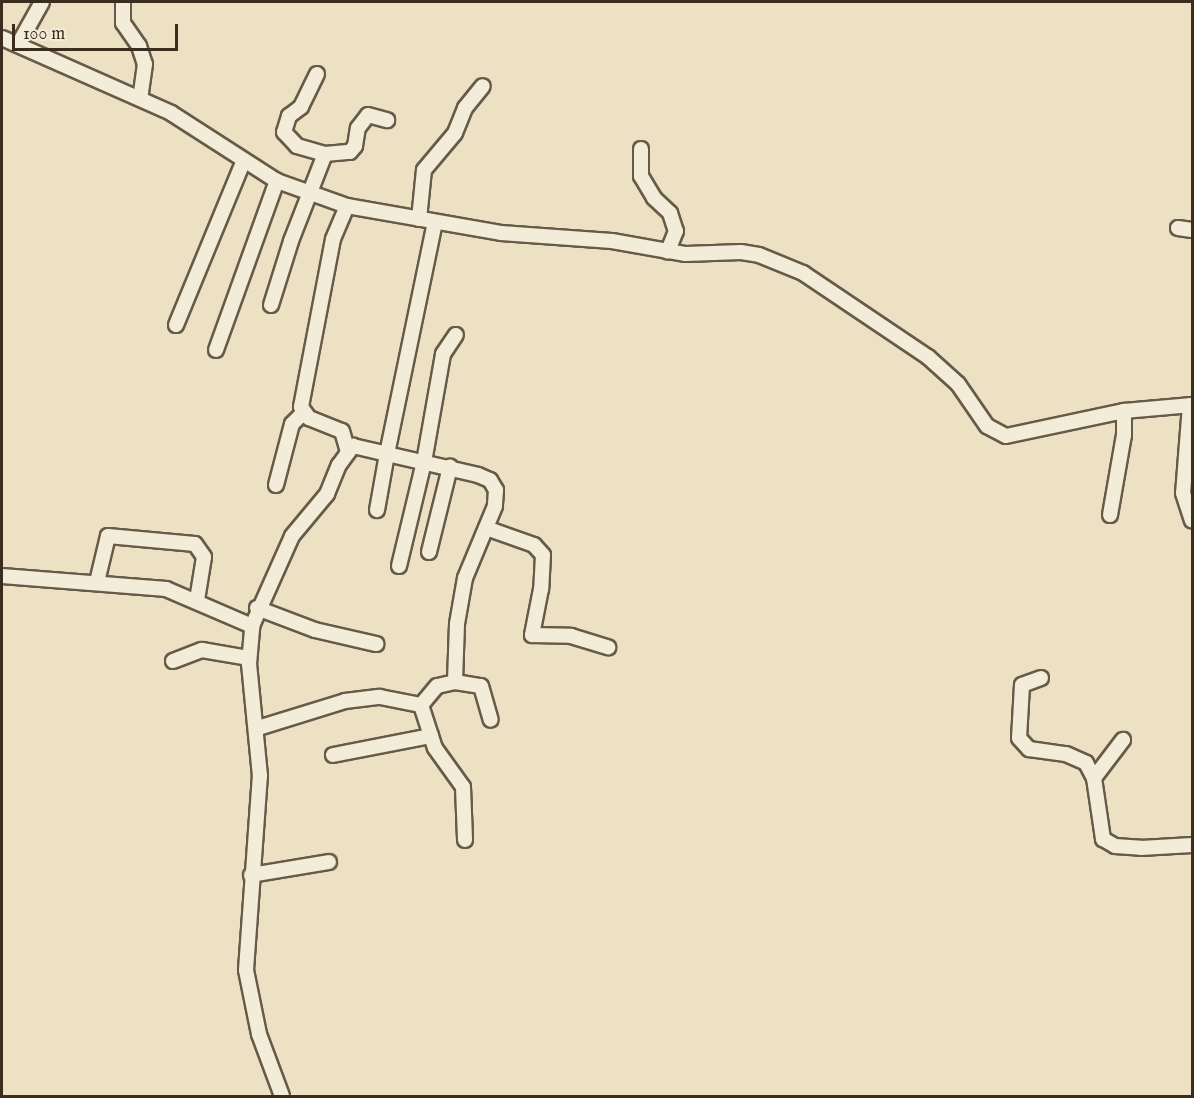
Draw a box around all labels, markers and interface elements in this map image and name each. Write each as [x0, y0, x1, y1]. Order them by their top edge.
scale bar [15, 12, 182, 50]
text: 100 m [23, 23, 65, 46]

